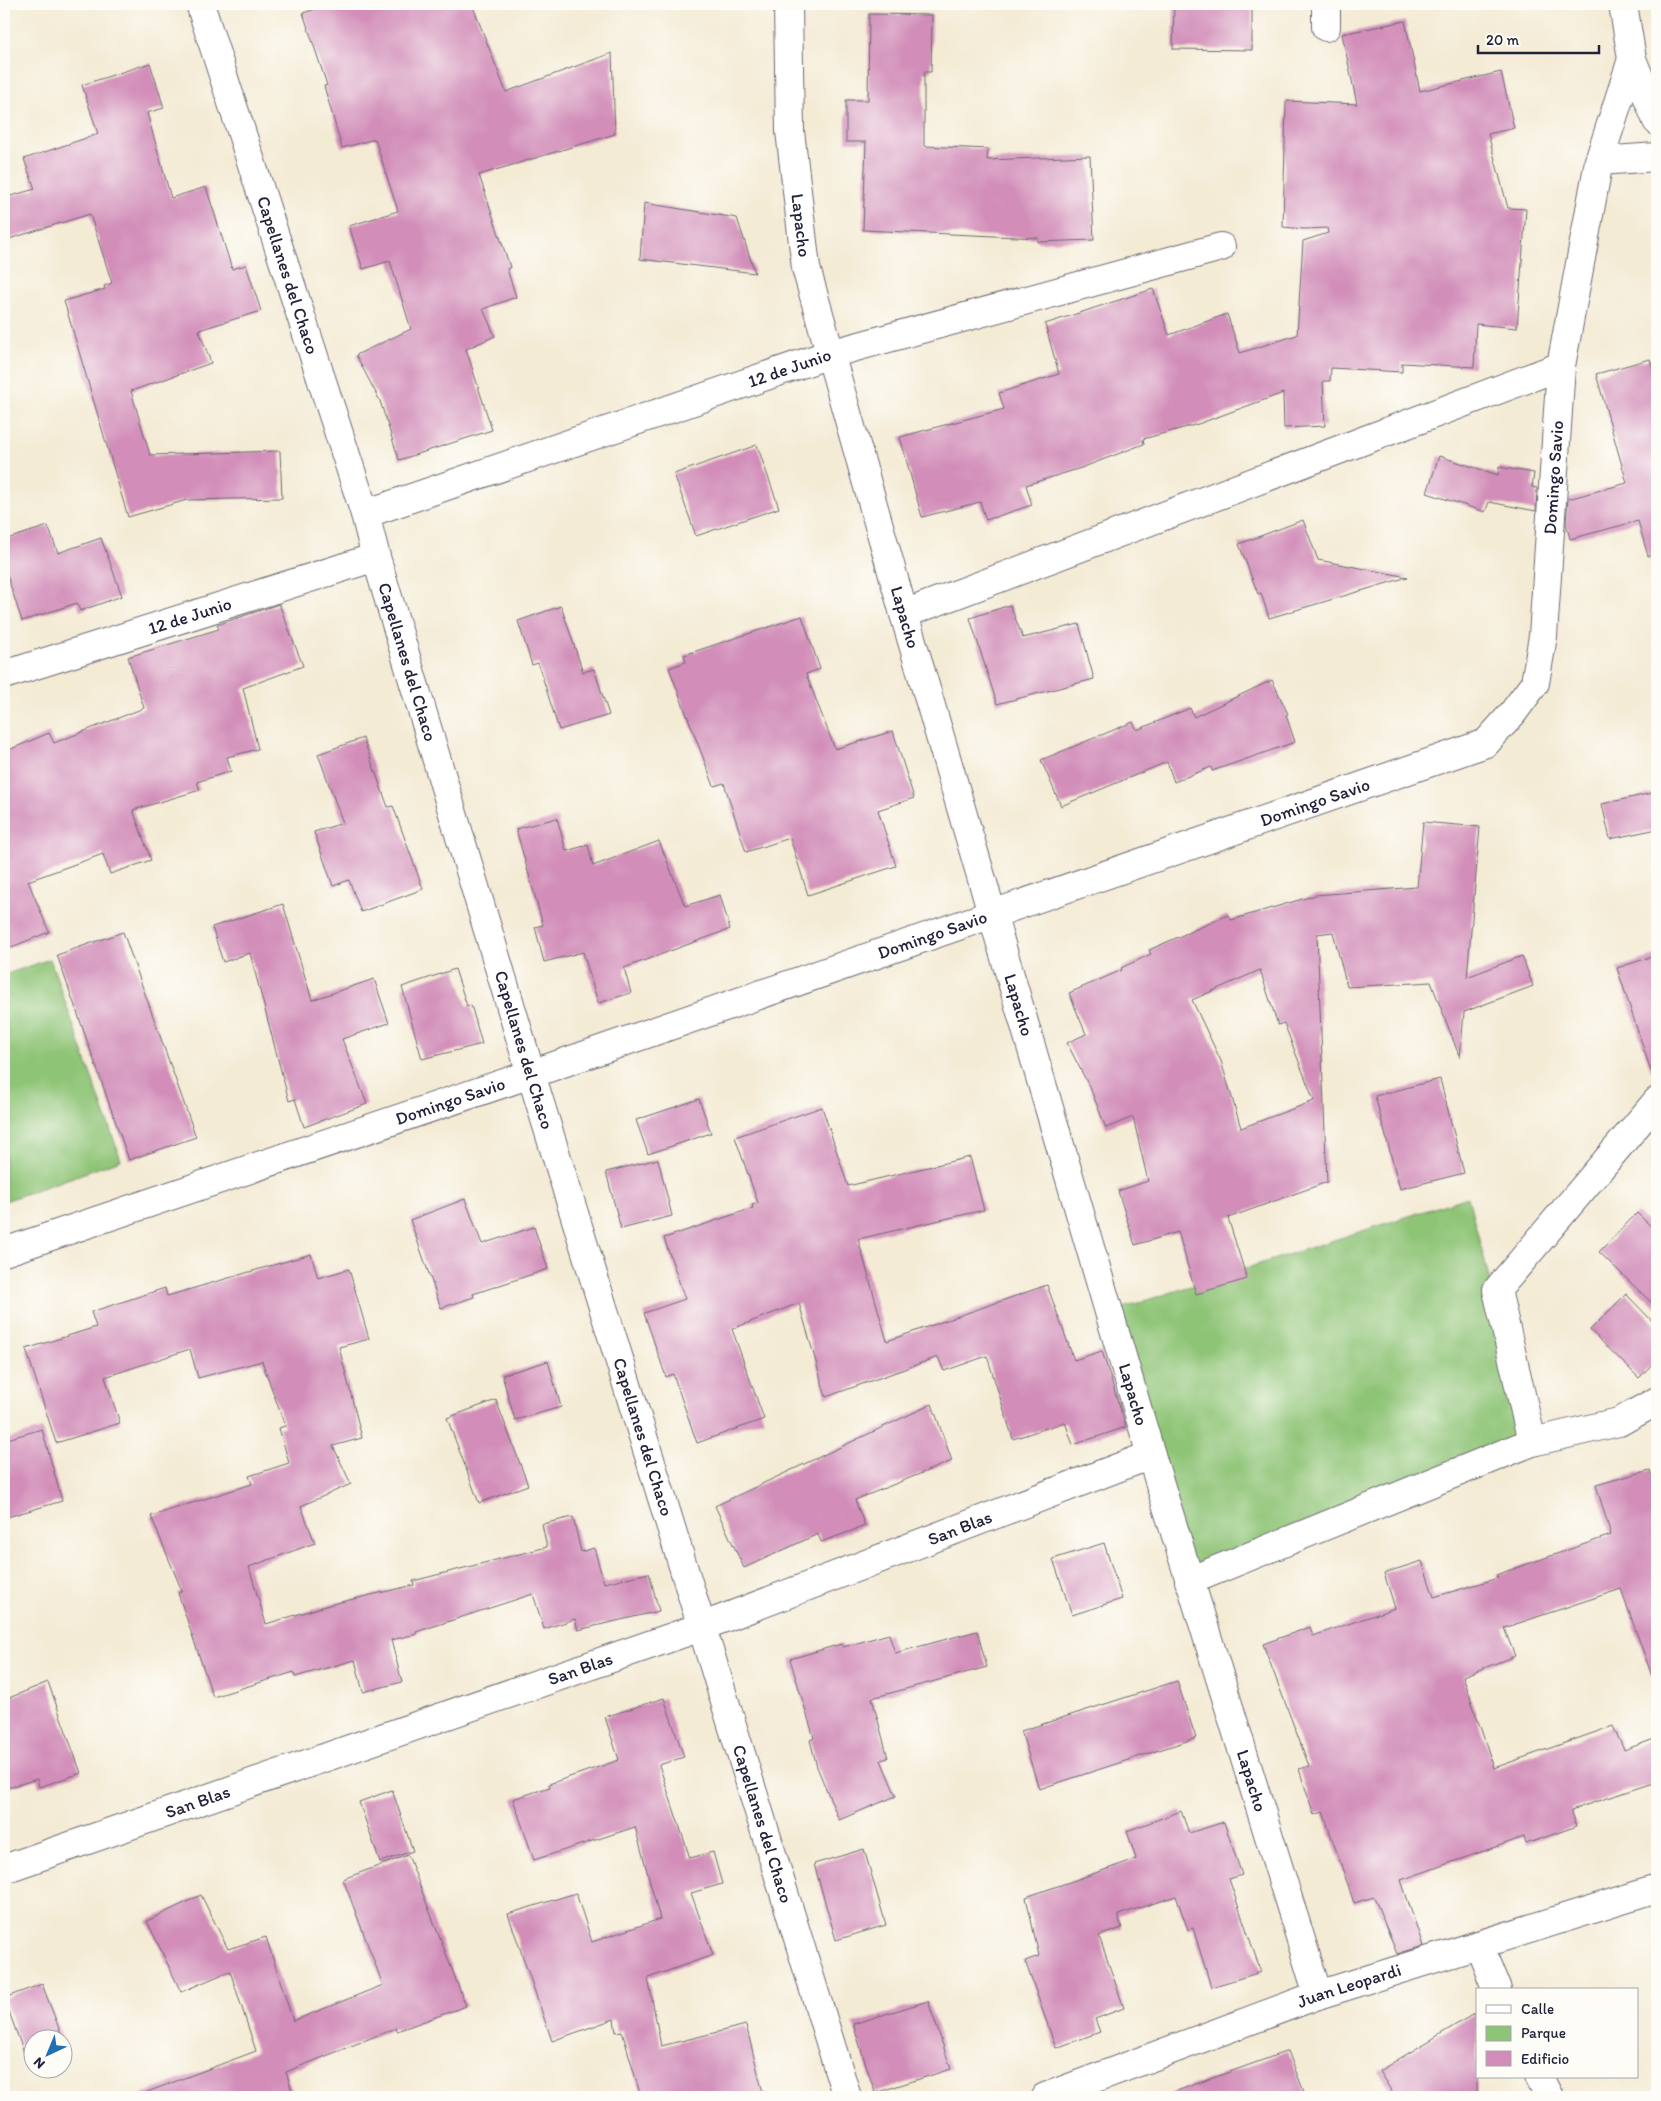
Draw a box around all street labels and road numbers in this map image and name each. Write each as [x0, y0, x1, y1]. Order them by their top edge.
street label: Lapacho [786, 192, 816, 258]
street label: Capellanes del Chaco [252, 193, 324, 357]
street label: 12 de Junio [745, 343, 834, 392]
street label: Domingo Savio [1539, 420, 1568, 535]
street label: Capellanes del Chaco [373, 580, 442, 744]
street label: Lapacho [886, 584, 925, 651]
street label: 12 de Junio [145, 592, 234, 640]
street label: Domingo Savio [1257, 773, 1373, 831]
street label: Domingo Savio [875, 906, 990, 964]
street label: Capellanes del Chaco [490, 968, 558, 1132]
street label: Lapacho [999, 971, 1038, 1039]
street label: Domingo Savio [392, 1073, 508, 1130]
street label: Capellanes del Chaco [608, 1355, 678, 1519]
street label: Lapacho [1114, 1361, 1153, 1428]
street label: San Blas [925, 1506, 995, 1550]
street label: San Blas [545, 1648, 616, 1690]
street label: Capellanes del Chaco [728, 1742, 797, 1906]
street label: Lapacho [1232, 1747, 1272, 1814]
street label: San Blas [162, 1780, 233, 1823]
street label: Juan Leopardi [1294, 1959, 1404, 2013]

